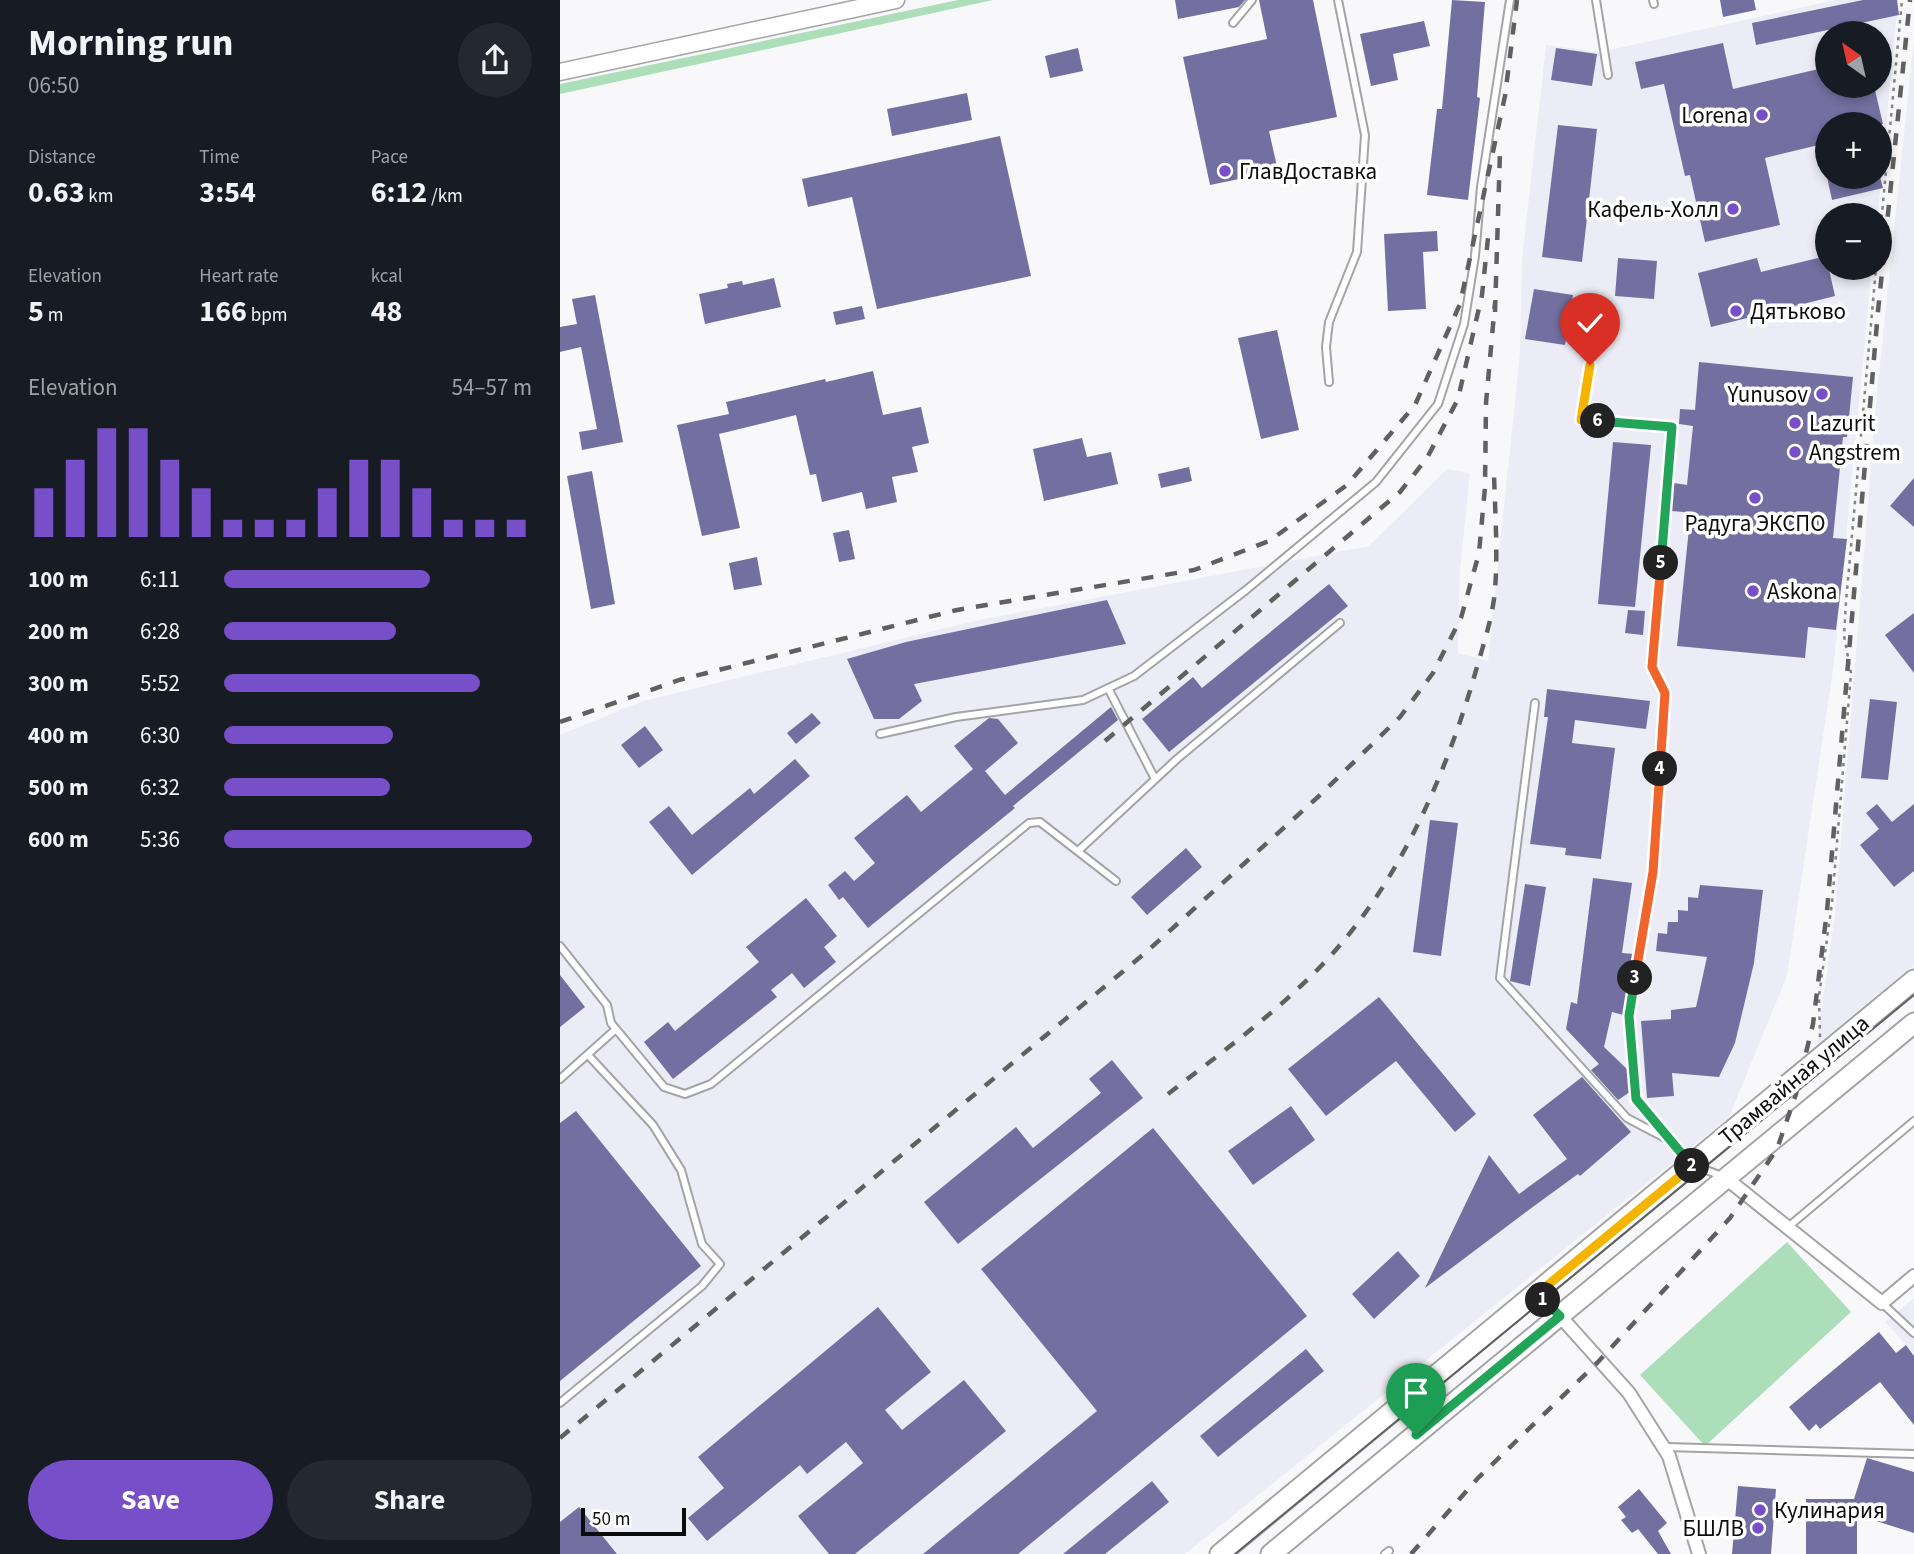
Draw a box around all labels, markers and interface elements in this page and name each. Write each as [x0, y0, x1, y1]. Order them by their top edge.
text: Morning run [28, 16, 233, 70]
north arrow [1815, 21, 1892, 98]
map controls [1815, 21, 1892, 280]
button: share [458, 23, 532, 97]
text: 06:50 [28, 69, 79, 102]
place label: Lorena [1681, 99, 1748, 132]
marker: Lorena [1754, 107, 1770, 123]
button: + [1815, 112, 1892, 189]
text: Distance [28, 144, 96, 171]
text: Time [199, 144, 239, 171]
text: Pace [371, 144, 408, 171]
place label: ГлавДоставка [1239, 155, 1377, 188]
marker: ГлавДоставка [1217, 163, 1233, 179]
text: 0.63 [28, 171, 85, 214]
text: 3:54 [199, 171, 256, 214]
text: 6:12 [371, 171, 427, 214]
text: km [85, 183, 114, 210]
text: /km [427, 183, 463, 210]
place label: Кафель-Холл [1587, 193, 1719, 226]
marker: Кафель-Холл [1725, 201, 1741, 217]
button: − [1815, 203, 1892, 280]
text: Elevation [28, 263, 102, 290]
text: Heart rate [199, 263, 278, 290]
text: kcal [371, 263, 403, 290]
text: 5 [28, 290, 44, 333]
text: 166 [199, 290, 247, 333]
text: 48 [371, 290, 402, 333]
pin [1560, 293, 1620, 365]
place label: Дятьково [1750, 295, 1846, 328]
text: m [44, 302, 63, 329]
text: bpm [247, 302, 287, 329]
marker: Дятьково [1728, 303, 1744, 319]
icon: check [1571, 304, 1609, 342]
text: Elevation [28, 371, 118, 404]
text: 54–57 m [452, 371, 532, 404]
place label: Yunusov [1726, 378, 1808, 411]
marker: Yunusov [1814, 386, 1830, 402]
pin: 6 [1580, 404, 1616, 438]
text: 6 [1592, 407, 1603, 434]
place label: Lazurit [1809, 407, 1875, 440]
marker: Lazurit [1787, 415, 1803, 431]
place label: Angstrem [1809, 436, 1901, 469]
marker: Angstrem [1787, 444, 1803, 460]
marker: Радуга ЭКСПО [1747, 490, 1763, 506]
place label: Радуга ЭКСПО [1685, 507, 1825, 540]
pin: 5 [1644, 546, 1678, 580]
text: 5 [1655, 549, 1666, 576]
text: 100 m [28, 563, 89, 596]
text: 6:11 [140, 563, 180, 596]
place label: Askona [1767, 575, 1837, 608]
marker: Askona [1745, 583, 1761, 599]
text: 200 m [28, 615, 89, 648]
text: 6:28 [140, 615, 180, 648]
text: 300 m [28, 667, 89, 700]
text: 5:52 [140, 667, 180, 700]
text: 400 m [28, 719, 89, 752]
text: 6:30 [140, 719, 180, 752]
pin: 4 [1642, 752, 1678, 786]
text: 4 [1654, 755, 1665, 782]
text: 500 m [28, 771, 89, 804]
text: 6:32 [140, 771, 180, 804]
text: 600 m [28, 823, 89, 856]
text: 5:36 [140, 823, 180, 856]
pin: 3 [1618, 960, 1652, 996]
text: 3 [1629, 964, 1640, 991]
street label: Трамвайная улица [1712, 1007, 1876, 1153]
pin: 2 [1674, 1148, 1710, 1184]
text: 2 [1686, 1152, 1697, 1179]
pin: 1 [1525, 1282, 1560, 1318]
text: 1 [1537, 1286, 1548, 1313]
pin [1386, 1363, 1446, 1435]
icon: arrive [1397, 1374, 1435, 1412]
button: Save [28, 1460, 273, 1540]
button: Share [287, 1460, 532, 1540]
place label: Кулинария [1774, 1494, 1885, 1527]
marker: Кулинария [1752, 1502, 1768, 1518]
scale bar [581, 1505, 686, 1537]
text: 50 m [592, 1506, 630, 1533]
place label: БШЛВ [1682, 1512, 1744, 1545]
marker: БШЛВ [1750, 1520, 1766, 1536]

